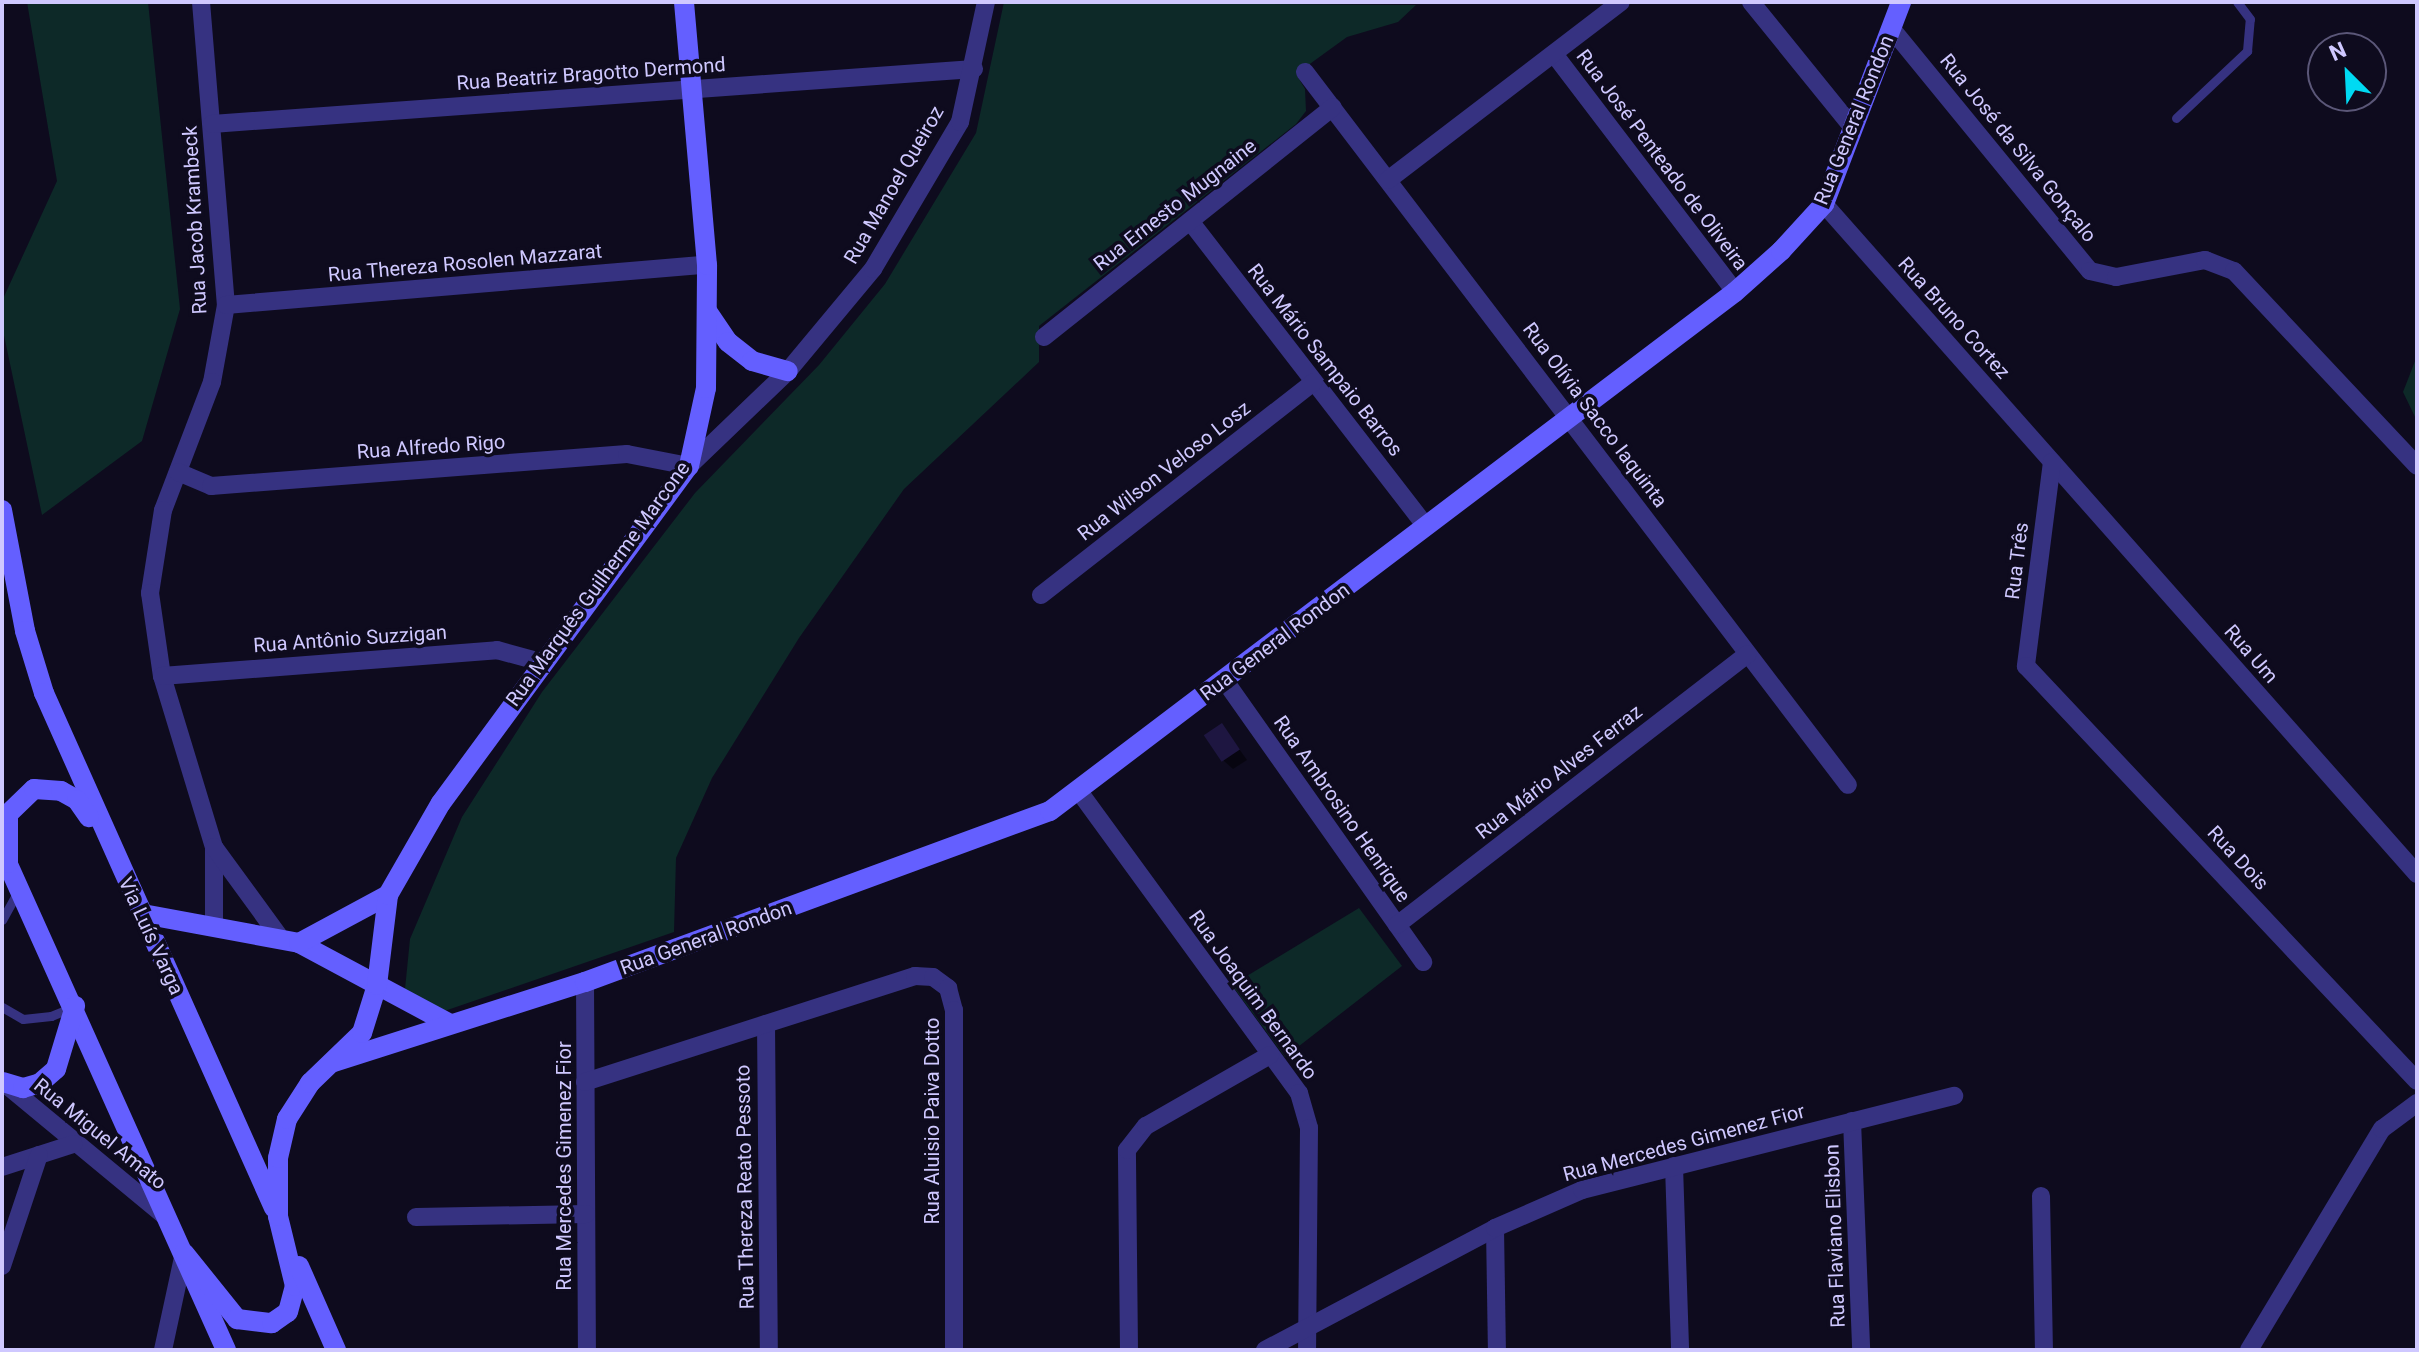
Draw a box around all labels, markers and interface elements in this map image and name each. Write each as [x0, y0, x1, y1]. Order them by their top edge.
street label: Rua General Rondon [1809, 32, 1899, 208]
north arrow [2307, 32, 2387, 112]
text: N [2326, 37, 2350, 66]
street label: Rua José Penteado de Oliveira [1571, 45, 1753, 275]
street label: Rua José da Silva Gonçalo [1935, 49, 2101, 247]
street label: Rua Beatriz Bragotto Dermond [456, 53, 726, 95]
street label: Rua Manoel Queiroz [839, 102, 949, 268]
street label: Rua Jacob Krambeck [178, 125, 212, 315]
street label: Rua Ernesto Mugnaine [1089, 134, 1261, 276]
street label: Rua Thereza Rosolen Mazzarat [327, 239, 603, 287]
street label: Rua Bruno Cortez [1893, 252, 2015, 384]
street label: Rua Mário Sampaio Barros [1242, 259, 1408, 461]
street label: Rua Olívia Sacco Iaquinta [1518, 318, 1672, 512]
street label: Rua Wilson Veloso Losz [1073, 396, 1255, 546]
street label: Rua Alfredo Rigo [356, 430, 506, 464]
street label: Rua Marquês Guilherme Marcone [501, 457, 695, 711]
street label: Rua Três [2000, 521, 2034, 601]
street label: Rua General Rondon [1196, 578, 1354, 706]
street label: Rua Antônio Suzzigan [252, 620, 448, 658]
street label: Rua Um [2219, 620, 2283, 688]
street label: Rua Mário Alves Ferraz [1471, 700, 1647, 844]
street label: Rua Ambrosino Henrique [1268, 711, 1416, 907]
street label: Rua Dois [2202, 821, 2274, 895]
street label: Via Luís Varga [113, 873, 189, 999]
street label: Rua General Rondon [617, 896, 795, 980]
street label: Rua Joaquim Bernardo [1184, 906, 1322, 1084]
street label: Rua Aluisio Paiva Dotto [920, 1017, 944, 1225]
street label: Rua Mercedes Gimenez Fior [552, 1041, 576, 1291]
street label: Rua Thereza Reato Pessoto [731, 1064, 759, 1310]
street label: Rua Miguel Amato [29, 1073, 171, 1195]
street label: Rua Mercedes Gimenez Fior [1560, 1099, 1808, 1187]
street label: Rua Flaviano Elisbon [1820, 1144, 1850, 1328]

